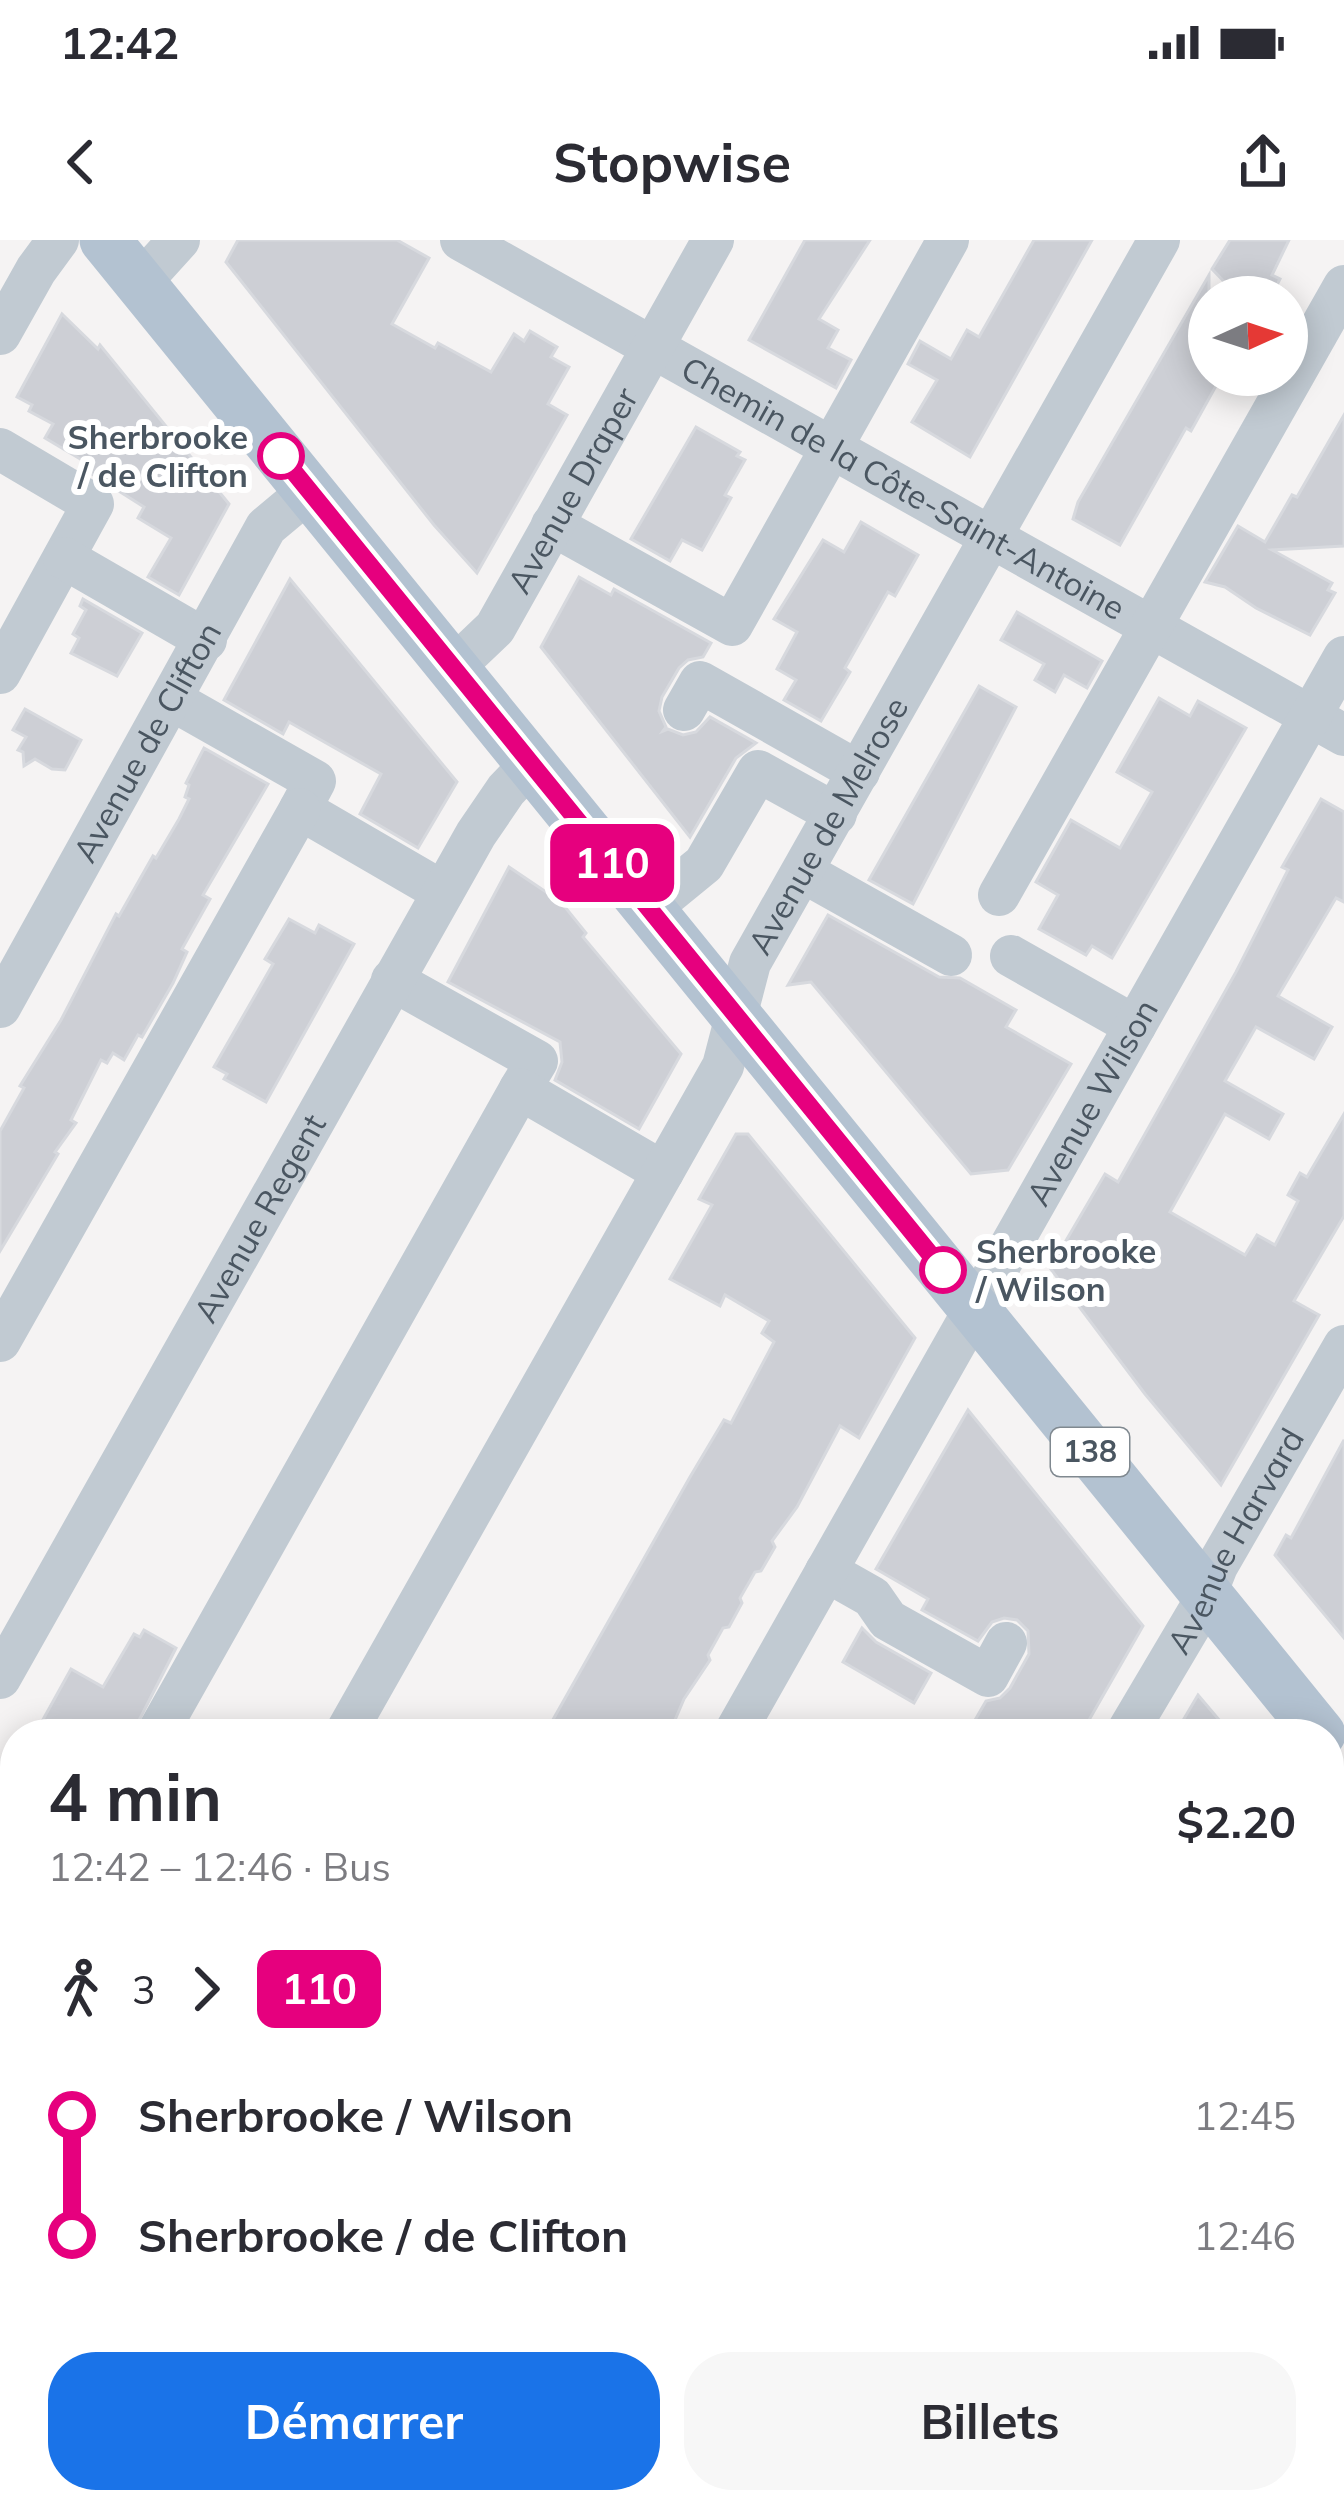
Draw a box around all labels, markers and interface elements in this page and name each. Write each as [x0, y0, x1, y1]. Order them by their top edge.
text: 12:42 [60, 14, 179, 70]
text: Stopwise [553, 128, 791, 196]
icon: back [48, 129, 114, 195]
icon: share [1230, 129, 1296, 195]
north arrow [1188, 276, 1308, 396]
map controls [1188, 276, 1308, 396]
street label: Chemin de la Côte-Saint-Antoine [675, 347, 1132, 628]
street label: Avenue Draper [498, 380, 646, 600]
place label: Sherbrooke / de Clifton [68, 416, 248, 495]
marker: Sherbrooke / de Clifton [259, 434, 303, 478]
street label: Avenue de Clifton [63, 614, 229, 869]
street label: Avenue de Melrose [738, 689, 916, 961]
line badge: 110 [543, 824, 681, 902]
text: 110 [574, 836, 650, 889]
street label: Avenue Wilson [1017, 992, 1166, 1212]
street label: Avenue Regent [184, 1106, 334, 1329]
place label: Sherbrooke / Wilson [975, 1230, 1156, 1309]
marker: Sherbrooke / Wilson [921, 1248, 965, 1292]
street label: Avenue Harvard [1157, 1421, 1312, 1661]
road number: 138 [1051, 1428, 1129, 1476]
text: 4 min [48, 1755, 222, 1838]
text: $2.20 [1177, 1793, 1296, 1849]
text: 12:42 – 12:46 · Bus [48, 1842, 391, 1891]
icon: walk [48, 1956, 114, 2022]
icon: forward [173, 1956, 239, 2022]
text: 110 [281, 1962, 357, 2015]
text: 3 [132, 1965, 155, 2014]
text: Sherbrooke / Wilson [138, 2087, 573, 2143]
text: 12:45 [1194, 2091, 1296, 2140]
text: Sherbrooke / de Clifton [138, 2207, 628, 2263]
text: 12:46 [1194, 2211, 1296, 2260]
button: Démarrer [48, 2352, 660, 2490]
button: Billets [684, 2352, 1296, 2490]

